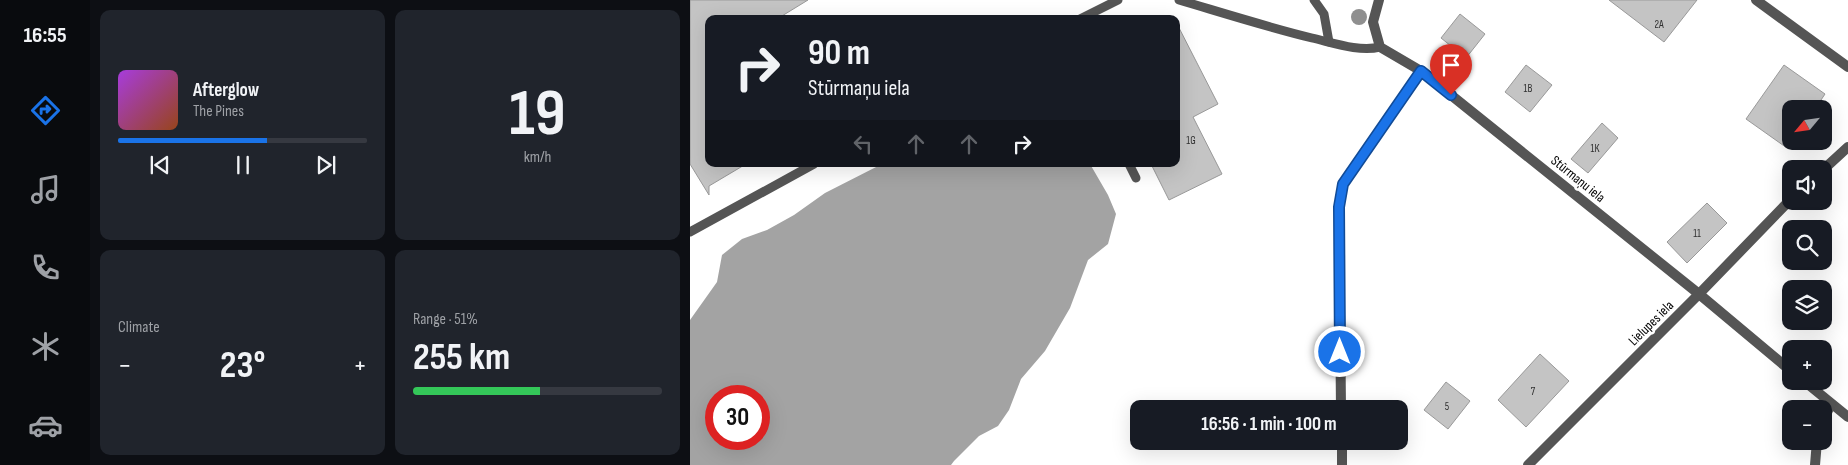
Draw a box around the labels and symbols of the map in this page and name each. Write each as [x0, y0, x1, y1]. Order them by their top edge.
house number: 2A [1654, 18, 1664, 31]
pin [1430, 44, 1472, 95]
house number: 1B [1524, 82, 1533, 95]
north arrow [1782, 100, 1832, 150]
house number: 1G [1186, 134, 1196, 147]
house number: 1K [1591, 142, 1599, 155]
street label: Stūrmaņu iela [1547, 152, 1609, 206]
house number: 11 [1693, 227, 1701, 240]
street label: Lielupes iela [1625, 297, 1677, 349]
position arrow [1313, 325, 1365, 377]
speed limit sign: 30 [705, 385, 770, 450]
house number: 7 [1531, 385, 1536, 398]
house number: 5 [1445, 400, 1449, 413]

